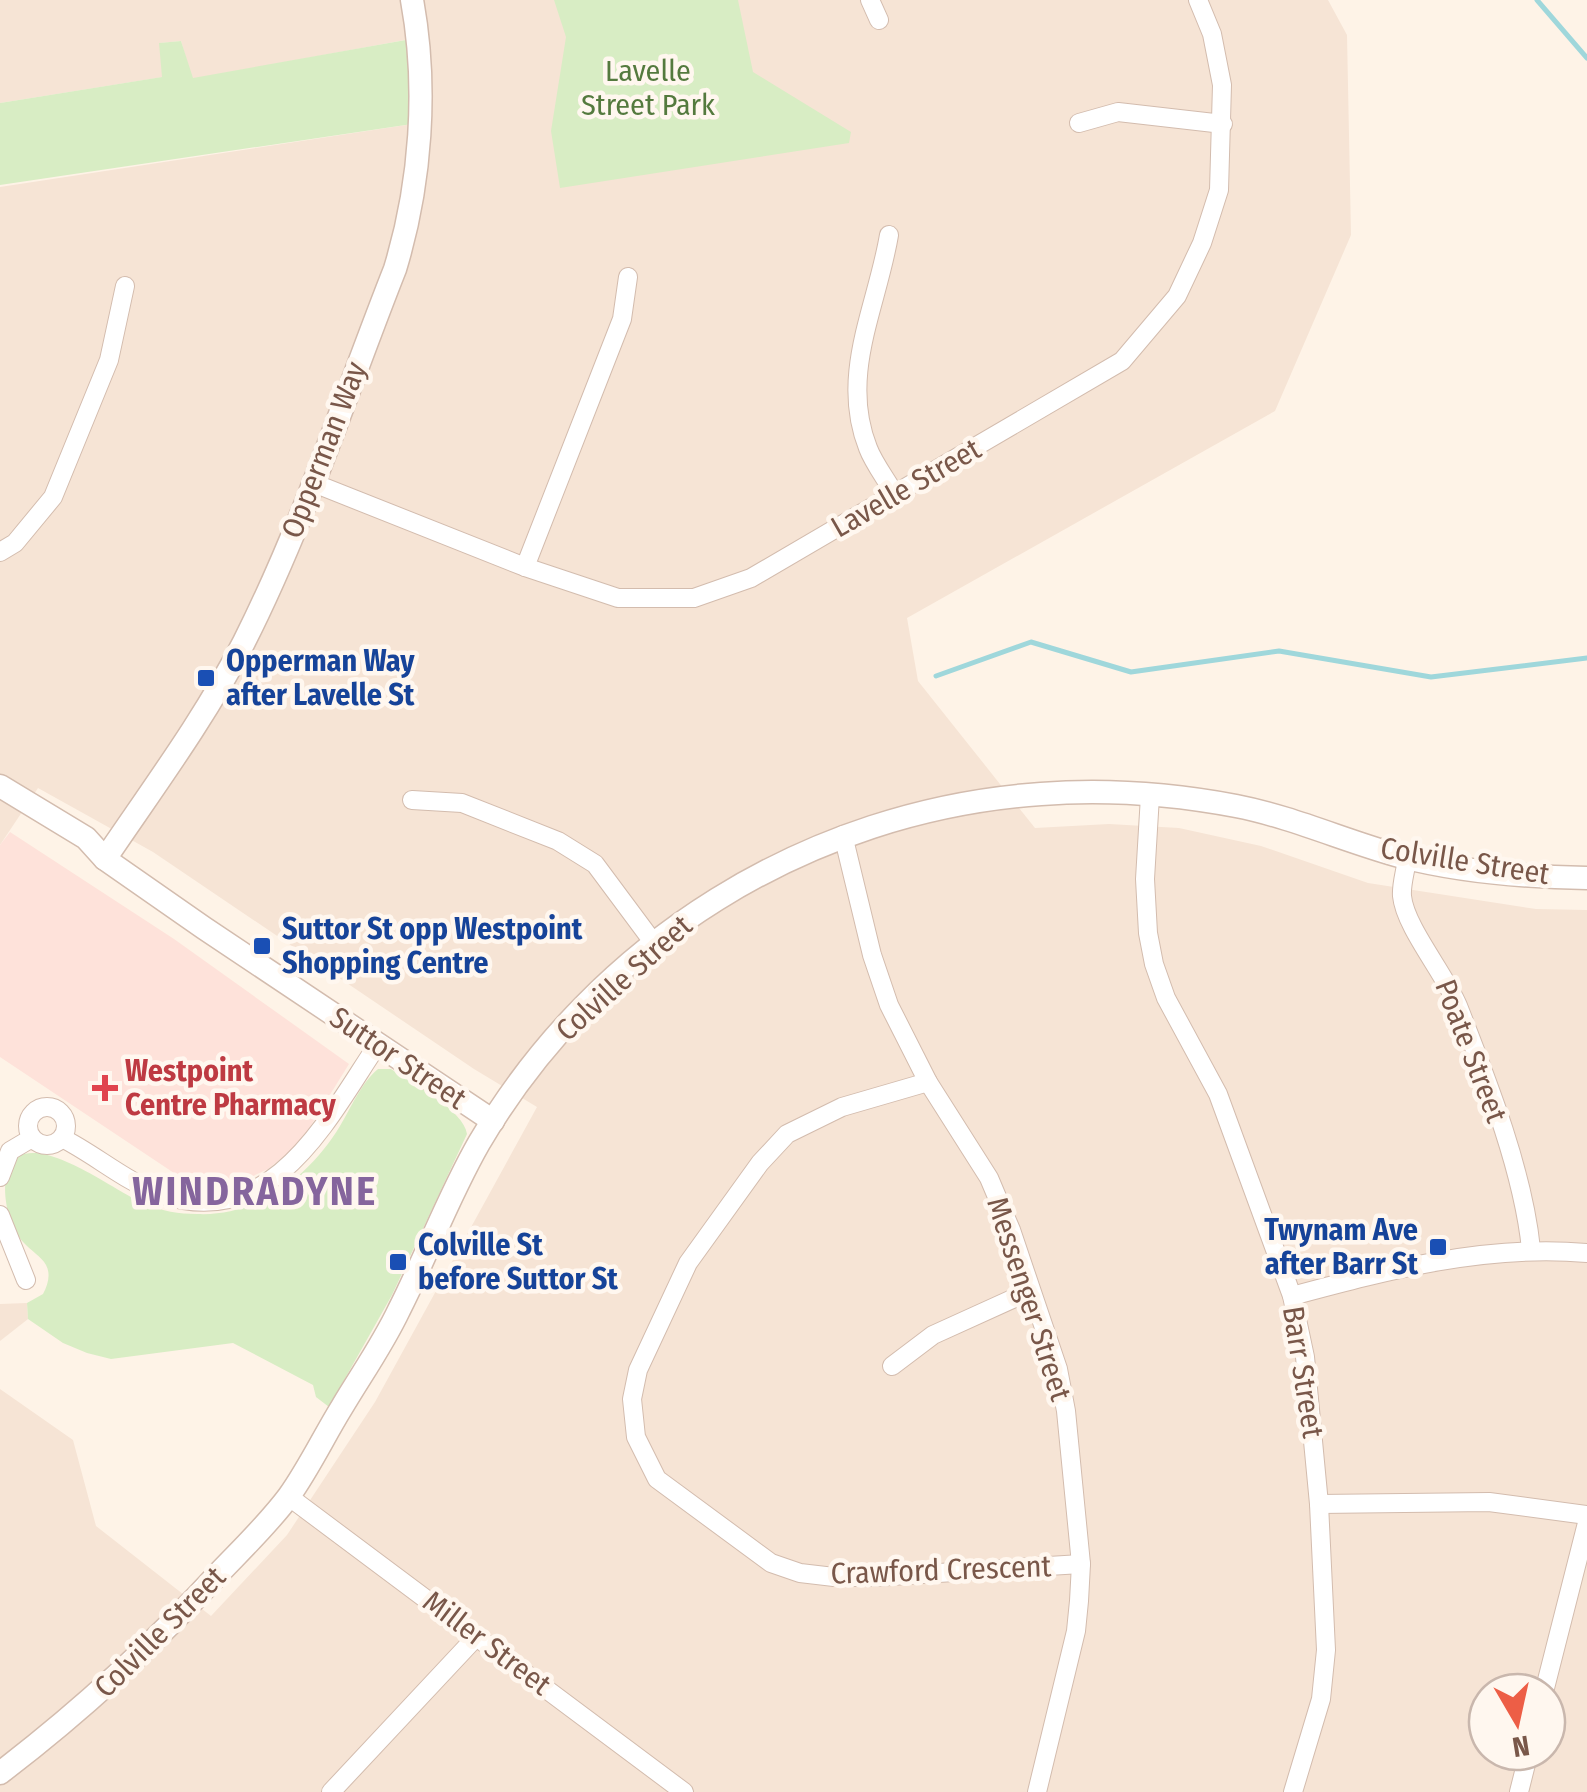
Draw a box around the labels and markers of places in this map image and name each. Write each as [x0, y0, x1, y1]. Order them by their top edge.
place label: Opperman Way after Lavelle St [226, 643, 415, 713]
marker: Opperman Way after Lavelle St [195, 667, 217, 689]
place label: Suttor St opp Westpoint Shopping Centre [282, 911, 583, 981]
marker: Suttor St opp Westpoint Shopping Centre [251, 935, 273, 957]
place label: Westpoint Centre Pharmacy [125, 1053, 336, 1123]
marker: Westpoint Centre Pharmacy [94, 1077, 116, 1099]
place label: Twynam Ave after Barr St [1264, 1212, 1418, 1282]
place label: Colville St before Suttor St [418, 1227, 618, 1297]
marker: Twynam Ave after Barr St [1427, 1236, 1449, 1258]
marker: Colville St before Suttor St [387, 1251, 409, 1273]

